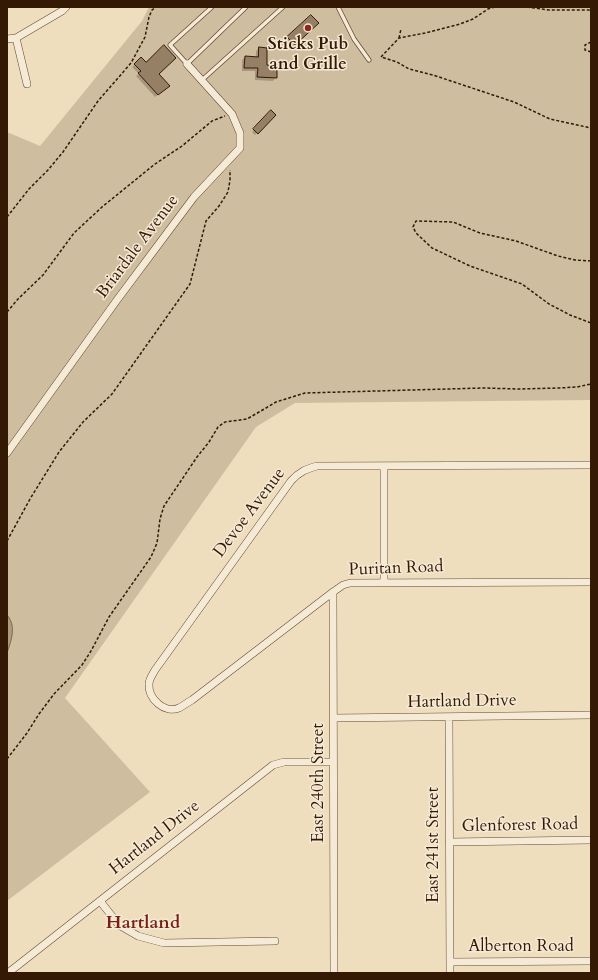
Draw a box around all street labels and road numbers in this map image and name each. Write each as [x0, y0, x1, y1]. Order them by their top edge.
street label: Briardale Avenue [92, 191, 184, 303]
street label: Devoe Avenue [210, 464, 290, 562]
street label: Puritan Road [348, 557, 444, 581]
street label: Hartland Drive [407, 691, 517, 713]
street label: East 240th Street [309, 723, 329, 843]
street label: East 241st Street [424, 787, 444, 903]
street label: Hartland Drive [106, 796, 204, 880]
street label: Glenforest Road [462, 815, 578, 837]
street label: Alberton Road [468, 937, 574, 957]

